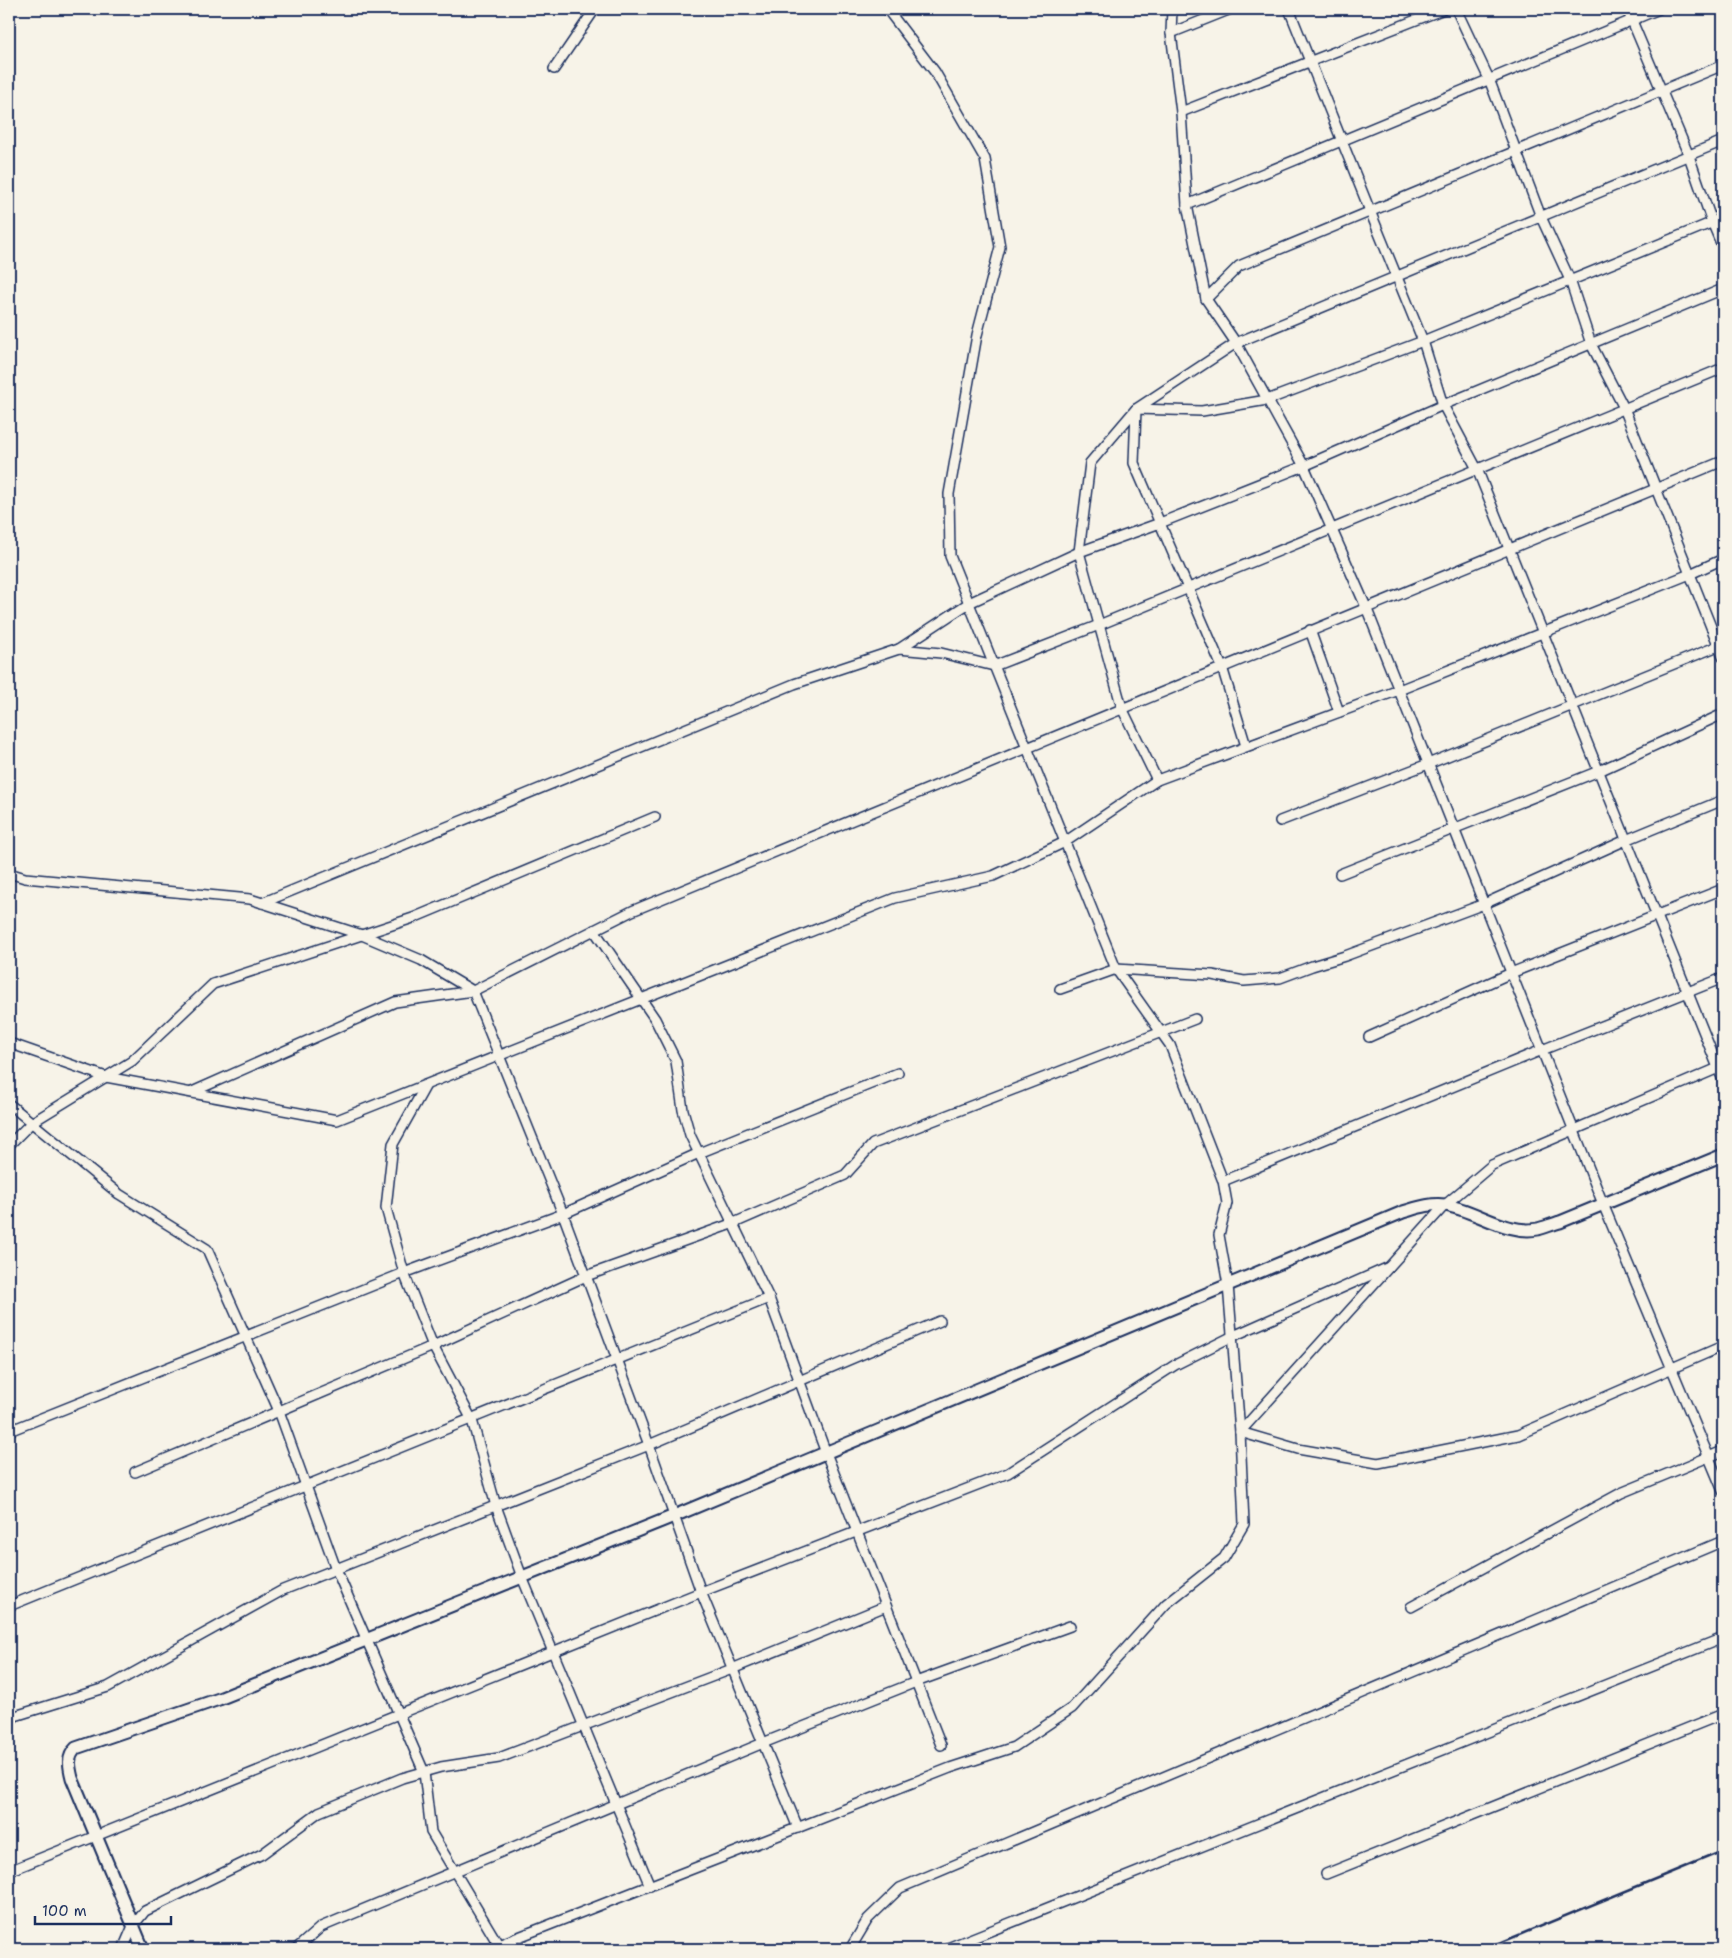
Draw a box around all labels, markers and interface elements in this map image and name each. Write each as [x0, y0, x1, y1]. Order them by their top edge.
scale bar [35, 1893, 171, 1925]
text: 100 m [42, 1901, 87, 1921]

